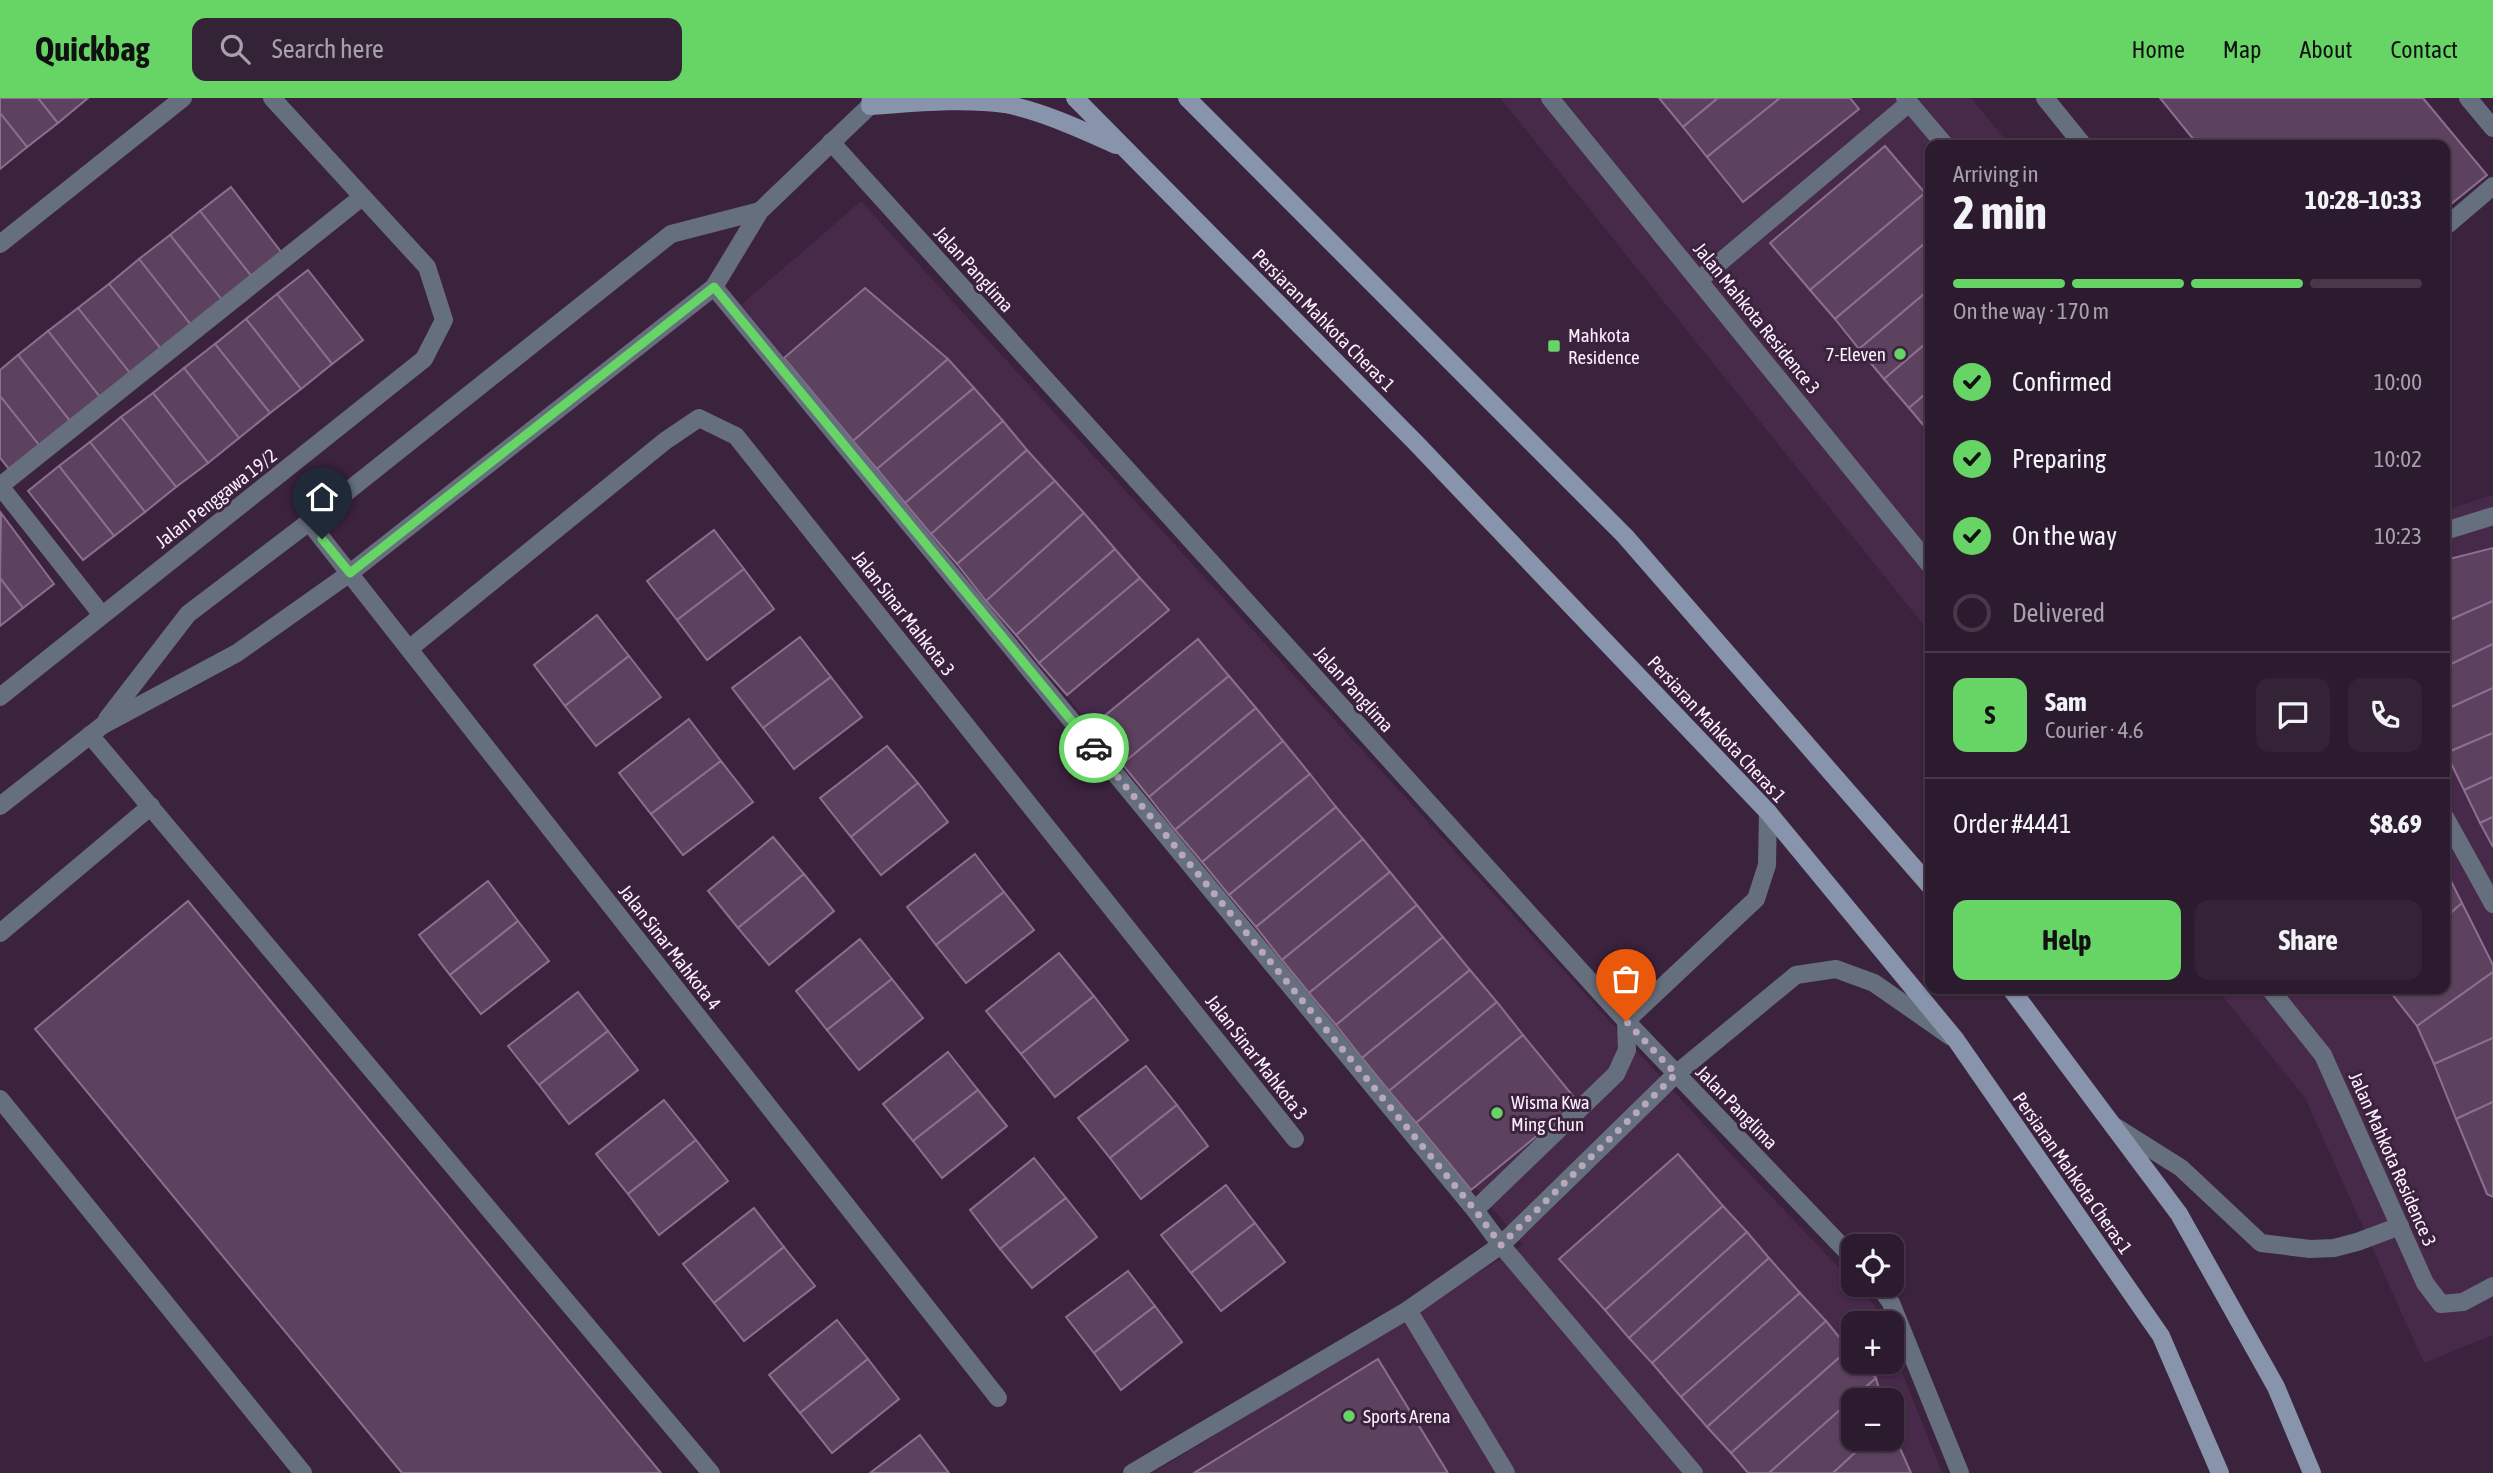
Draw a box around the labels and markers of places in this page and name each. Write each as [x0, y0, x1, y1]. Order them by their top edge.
place label: Mahkota Residence [1568, 324, 1640, 368]
marker: Mahkota Residence [1546, 338, 1562, 354]
place label: 7-Eleven [1825, 343, 1886, 365]
marker: 7-Eleven [1892, 346, 1908, 362]
pin [292, 467, 352, 539]
pin [1596, 949, 1656, 1021]
place label: Wisma Kwa Ming Chun [1511, 1091, 1590, 1135]
marker: Wisma Kwa Ming Chun [1489, 1105, 1505, 1121]
place label: Sports Arena [1363, 1405, 1451, 1427]
marker: Sports Arena [1341, 1408, 1357, 1424]

